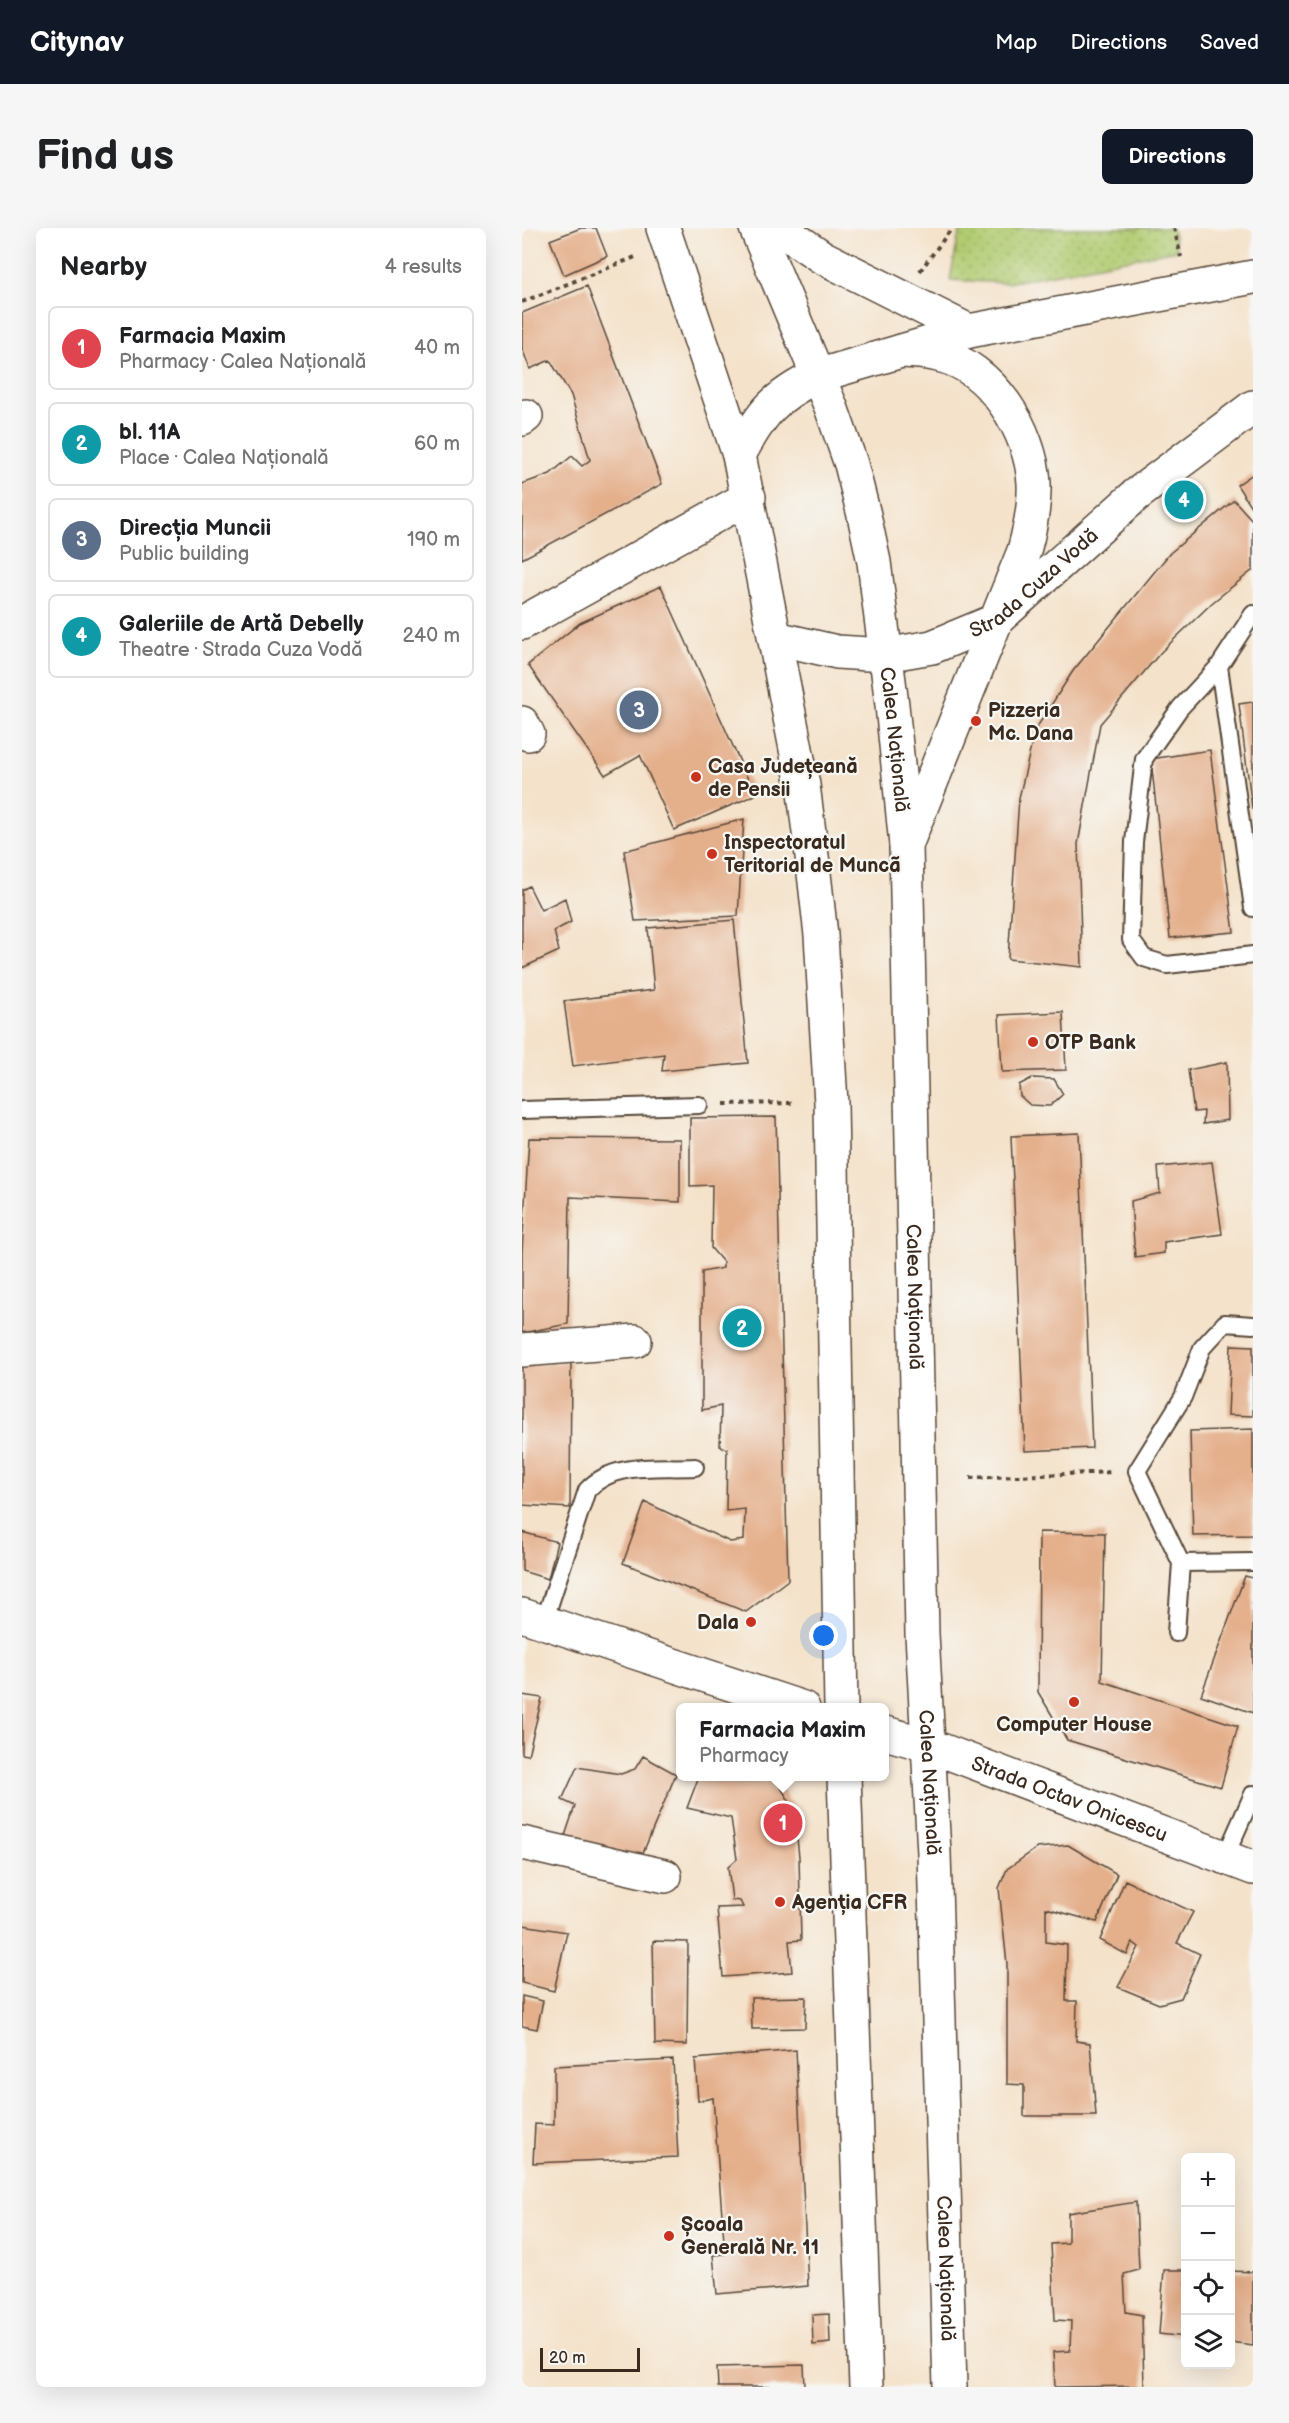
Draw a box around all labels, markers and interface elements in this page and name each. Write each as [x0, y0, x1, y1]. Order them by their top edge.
text: Citynav [30, 26, 124, 59]
text: Map [995, 30, 1038, 55]
text: Directions [1071, 30, 1167, 55]
text: Saved [1200, 30, 1259, 55]
button: Directions [1102, 129, 1253, 184]
text: Find us [36, 131, 174, 182]
text: Nearby [60, 252, 147, 283]
text: 4 results [384, 255, 462, 279]
text: Farmacia Maxim [119, 323, 286, 350]
text: 1 [77, 336, 86, 360]
text: 40 m [414, 336, 460, 360]
text: Pharmacy · Calea Națională [119, 350, 366, 374]
text: bl. 11A [119, 419, 180, 446]
text: 2 [76, 432, 87, 456]
text: 60 m [414, 432, 460, 456]
text: Place · Calea Națională [119, 446, 329, 470]
pin: 4 [1164, 478, 1204, 522]
text: Direcția Muncii [119, 515, 271, 542]
street label: Strada Cuza Vodă [966, 524, 1103, 643]
text: 3 [76, 528, 87, 552]
text: 190 m [407, 528, 460, 552]
text: Public building [119, 542, 249, 566]
text: Galeriile de Artă Debelly [119, 611, 364, 638]
text: 4 [76, 624, 87, 648]
text: 240 m [403, 624, 460, 648]
text: Theatre · Strada Cuza Vodă [119, 638, 362, 662]
street label: Calea Națională [874, 666, 914, 813]
pin: 3 [620, 688, 658, 732]
place label: Pizzeria Mc. Dana [988, 699, 1074, 746]
marker: Pizzeria Mc. Dana [969, 714, 983, 728]
place label: Casa Județeană de Pensii [708, 755, 858, 802]
marker: Casa Județeană de Pensii [689, 770, 703, 784]
place label: Inspectoratul Teritorial de Muncã [724, 831, 901, 878]
marker: Inspectoratul Teritorial de Muncã [705, 847, 719, 861]
place label: OTP Bank [1045, 1031, 1136, 1055]
marker: OTP Bank [1026, 1035, 1040, 1049]
street label: Calea Națională [901, 1224, 928, 1370]
pin: 2 [722, 1306, 762, 1350]
place label: Dala [697, 1611, 739, 1635]
marker: Dala [744, 1615, 758, 1629]
your location [809, 1621, 838, 1650]
marker: Computer House [1067, 1695, 1081, 1709]
popup [676, 1703, 889, 1781]
street label: Calea Națională [913, 1709, 945, 1856]
place label: Computer House [996, 1713, 1152, 1737]
text: Farmacia Maxim [699, 1717, 866, 1744]
text: Pharmacy [699, 1744, 789, 1768]
street label: Strada Octav Onicescu [968, 1752, 1170, 1847]
pin: 1 [764, 1800, 802, 1846]
place label: Agenția CFR [791, 1891, 908, 1915]
marker: Agenția CFR [773, 1895, 787, 1909]
map controls [1181, 2153, 1235, 2369]
button: + [1181, 2153, 1235, 2207]
street label: Calea Națională [931, 2195, 960, 2342]
button: − [1181, 2207, 1235, 2261]
place label: Școala Generală Nr. 11 [681, 2213, 819, 2260]
marker: Școala Generală Nr. 11 [662, 2229, 676, 2243]
button: locate [1181, 2261, 1235, 2315]
button: layers [1181, 2315, 1235, 2369]
scale bar [540, 2345, 640, 2372]
text: 20 m [549, 2349, 585, 2368]

